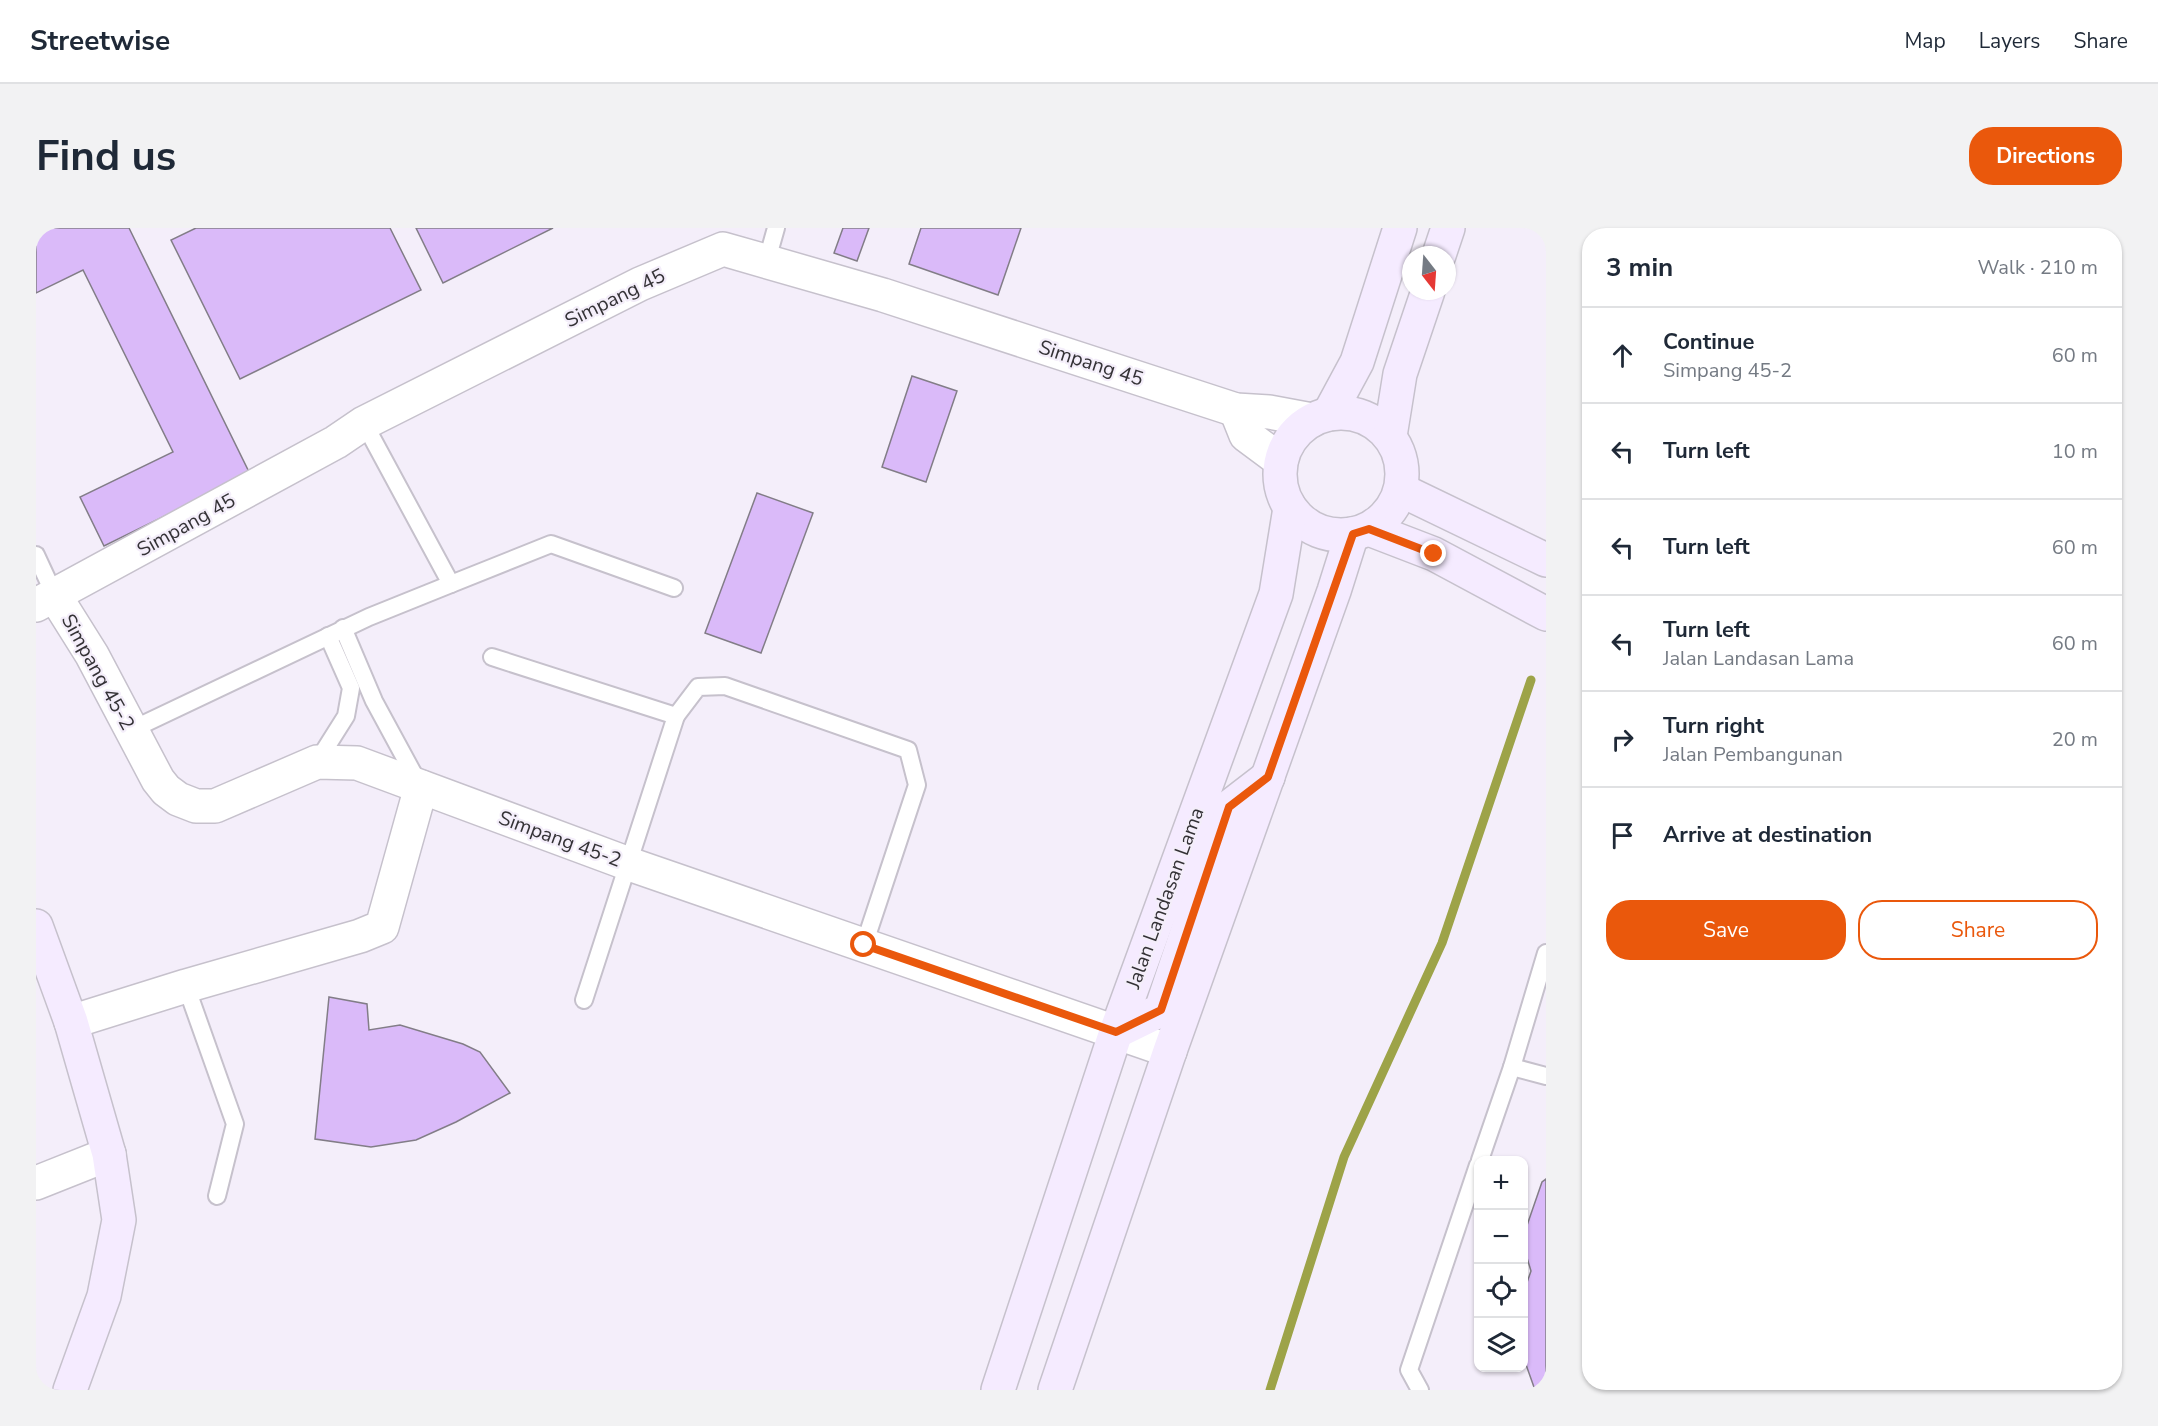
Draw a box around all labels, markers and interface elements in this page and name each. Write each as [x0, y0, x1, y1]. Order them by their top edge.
text: Streetwise [30, 22, 170, 60]
text: Map [1904, 27, 1946, 55]
text: Layers [1979, 27, 2040, 55]
text: Share [2073, 27, 2128, 55]
button: Directions [1969, 127, 2122, 185]
text: Find us [36, 128, 176, 185]
north arrow [1402, 246, 1456, 300]
text: 3 min [1606, 250, 1673, 285]
text: Walk · 210 m [1978, 254, 2098, 281]
street label: Simpang 45 [560, 262, 670, 334]
text: Continue [1663, 327, 1754, 357]
street label: Simpang 45 [1035, 333, 1147, 393]
icon: ahead [1606, 339, 1639, 372]
text: 60 m [2052, 342, 2098, 369]
text: Simpang 45-2 [1663, 357, 1792, 384]
icon: left [1606, 435, 1639, 468]
text: Turn left [1663, 436, 1750, 466]
text: 10 m [2052, 438, 2098, 465]
street label: Simpang 45 [132, 487, 240, 563]
icon: left [1606, 531, 1639, 564]
text: Turn left [1663, 532, 1750, 562]
text: 60 m [2052, 534, 2098, 561]
route end [1420, 540, 1446, 566]
street label: Simpang 45-2 [55, 609, 141, 735]
text: Turn left [1663, 615, 1750, 645]
icon: left [1606, 627, 1639, 660]
text: 60 m [2052, 630, 2098, 657]
text: Jalan Landasan Lama [1663, 645, 1854, 672]
text: Turn right [1663, 711, 1764, 741]
icon: right [1606, 723, 1639, 756]
text: 20 m [2052, 726, 2098, 753]
text: Jalan Pembangunan [1663, 741, 1843, 768]
street label: Simpang 45-2 [495, 804, 625, 874]
street label: Jalan Landasan Lama [1119, 804, 1210, 993]
icon: arrive [1606, 819, 1639, 852]
text: Arrive at destination [1663, 820, 1872, 850]
button: Save [1606, 900, 1846, 960]
button: Share [1858, 900, 2098, 960]
route start [850, 931, 876, 957]
map controls [1474, 1156, 1528, 1372]
button: + [1474, 1156, 1528, 1210]
button: − [1474, 1210, 1528, 1264]
button: locate [1474, 1264, 1528, 1318]
button: layers [1474, 1318, 1528, 1372]

